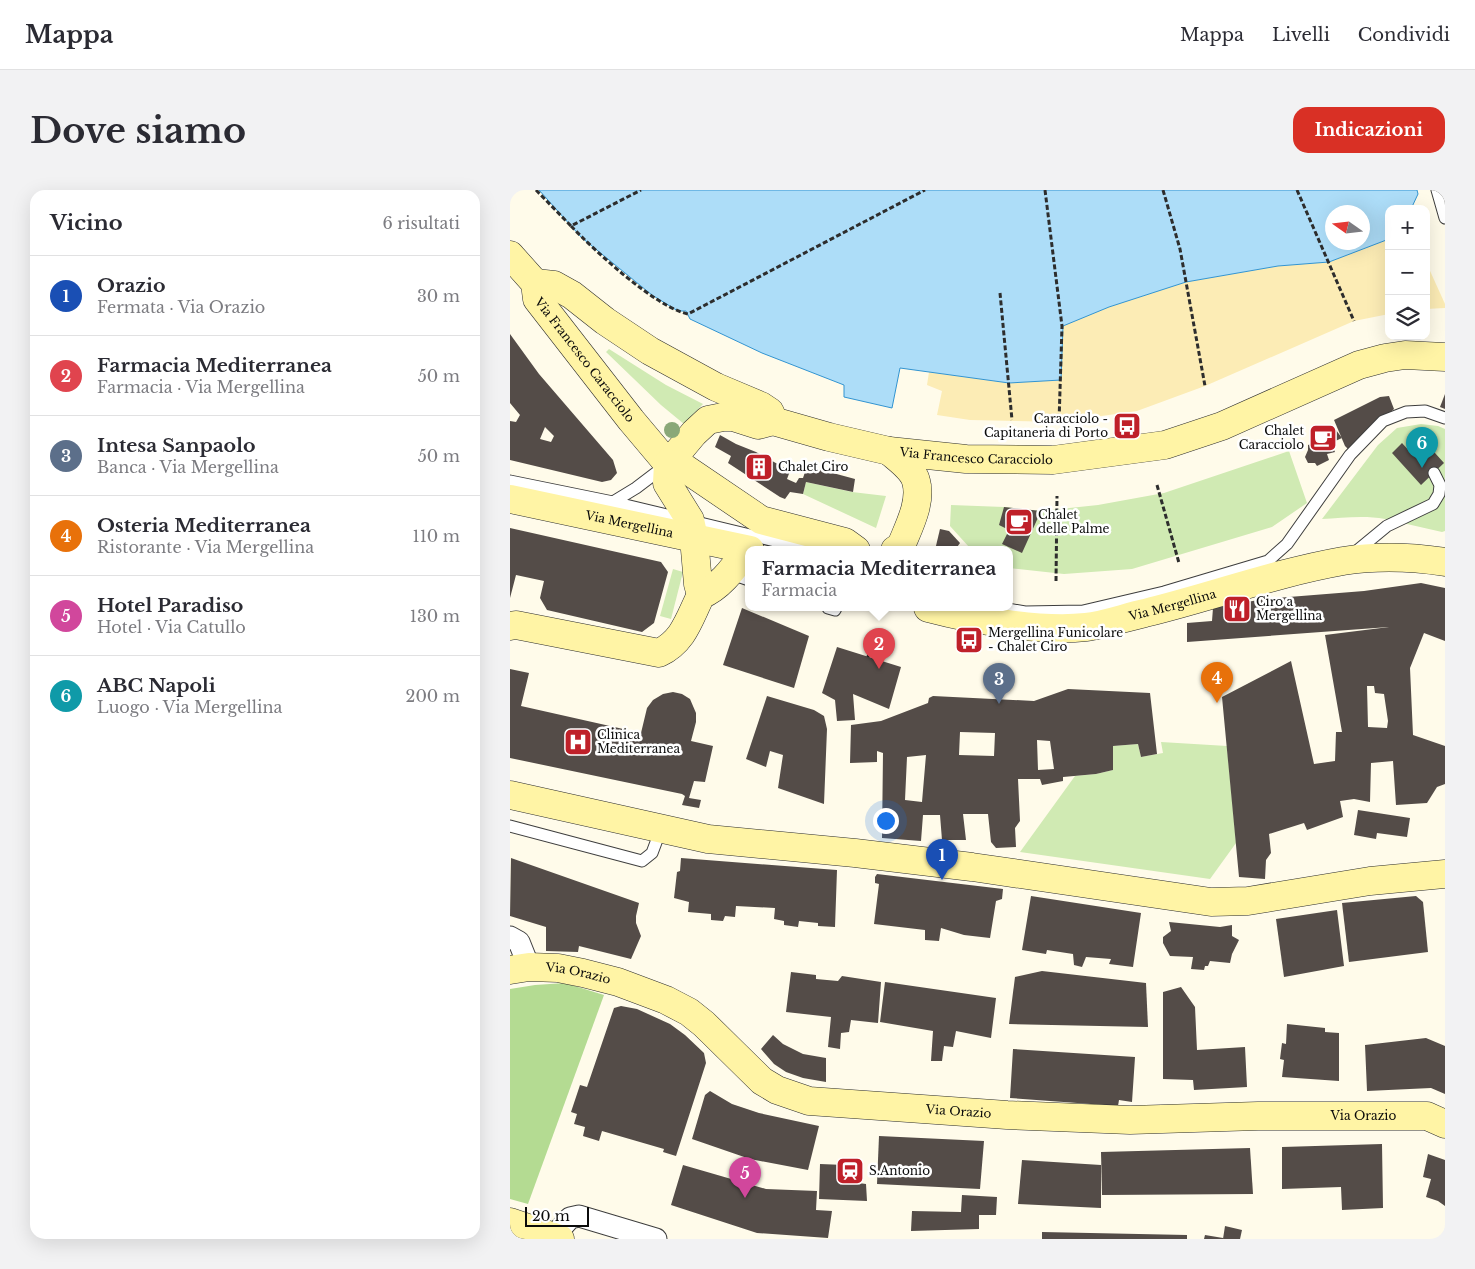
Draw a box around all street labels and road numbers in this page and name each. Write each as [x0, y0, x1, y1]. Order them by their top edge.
street label: Via Francesco Caracciolo [531, 294, 638, 425]
street label: Via Francesco Caracciolo [898, 444, 1053, 467]
street label: Via Mergellina [583, 507, 675, 541]
street label: Via Mergellina [1126, 586, 1218, 624]
street label: Via Orazio [545, 960, 612, 987]
street label: Via Orazio [924, 1101, 992, 1121]
street label: Via Orazio [1329, 1108, 1396, 1123]

